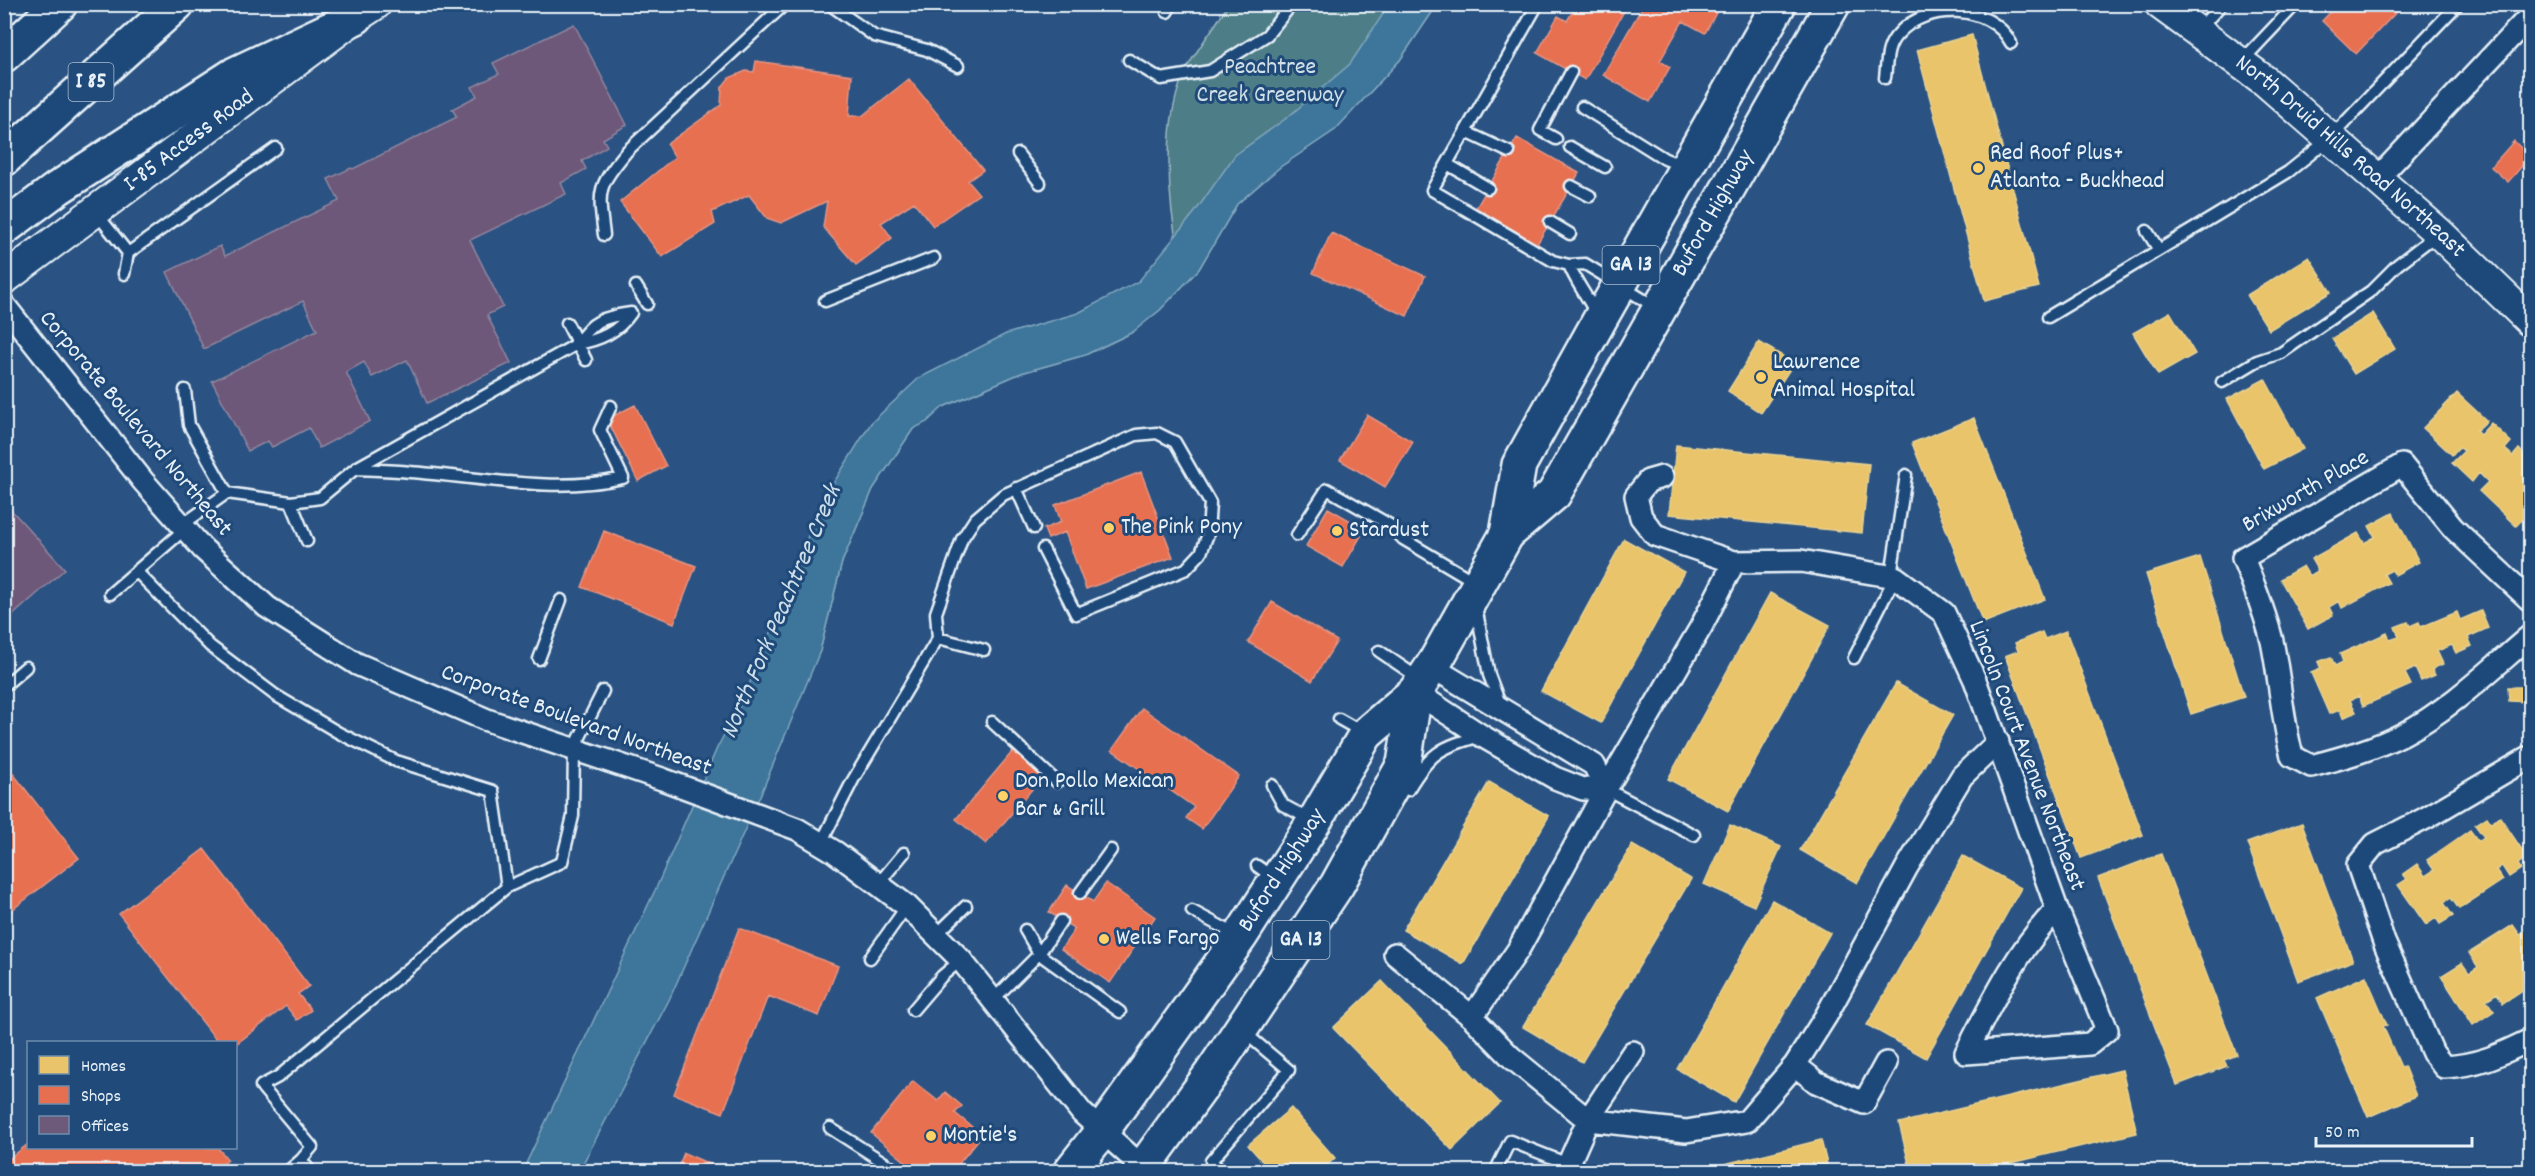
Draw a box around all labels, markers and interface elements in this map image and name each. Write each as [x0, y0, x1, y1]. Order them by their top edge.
street label: North Druid Hills Road Northeast [2227, 47, 2473, 267]
park label: Peachtree Creek Greenway [1197, 51, 1345, 113]
road number: I 85 [68, 63, 113, 101]
street label: I-85 Access Road [117, 81, 262, 201]
place label: Red Roof Plus+ Atlanta - Buckhead [1990, 137, 2165, 199]
street label: Buford Highway [1664, 143, 1764, 283]
marker: Red Roof Plus+ Atlanta - Buckhead [1971, 161, 1985, 175]
road number: GA 13 [1602, 246, 1660, 284]
street label: Corporate Boulevard Northeast [30, 304, 240, 545]
place label: Lawrence Animal Hospital [1773, 346, 1915, 408]
marker: Lawrence Animal Hospital [1754, 370, 1768, 384]
street label: Brixworth Place [2236, 442, 2376, 542]
water label: North Fork Peachtree Creek [712, 477, 853, 745]
place label: The Pink Pony [1121, 511, 1243, 545]
place label: Stardust [1349, 514, 1429, 548]
marker: The Pink Pony [1102, 521, 1116, 535]
marker: Stardust [1330, 524, 1344, 538]
street label: Lincoln Court Avenue Northeast [1959, 616, 2093, 896]
street label: Corporate Boulevard Northeast [436, 656, 716, 786]
place label: Don Pollo Mexican Bar & Grill [1015, 765, 1174, 827]
marker: Don Pollo Mexican Bar & Grill [996, 789, 1010, 803]
street label: Buford Highway [1230, 801, 1336, 939]
road number: GA 13 [1272, 921, 1330, 959]
place label: Wells Fargo [1116, 922, 1219, 956]
marker: Wells Fargo [1097, 932, 1111, 946]
legend [27, 1041, 237, 1149]
text: Homes [81, 1055, 126, 1080]
text: Shops [81, 1085, 121, 1110]
scale bar [2316, 1110, 2472, 1148]
text: Offices [81, 1115, 129, 1140]
place label: Montie's [943, 1119, 1017, 1153]
text: 50 m [2325, 1121, 2360, 1146]
marker: Montie's [924, 1129, 938, 1143]

